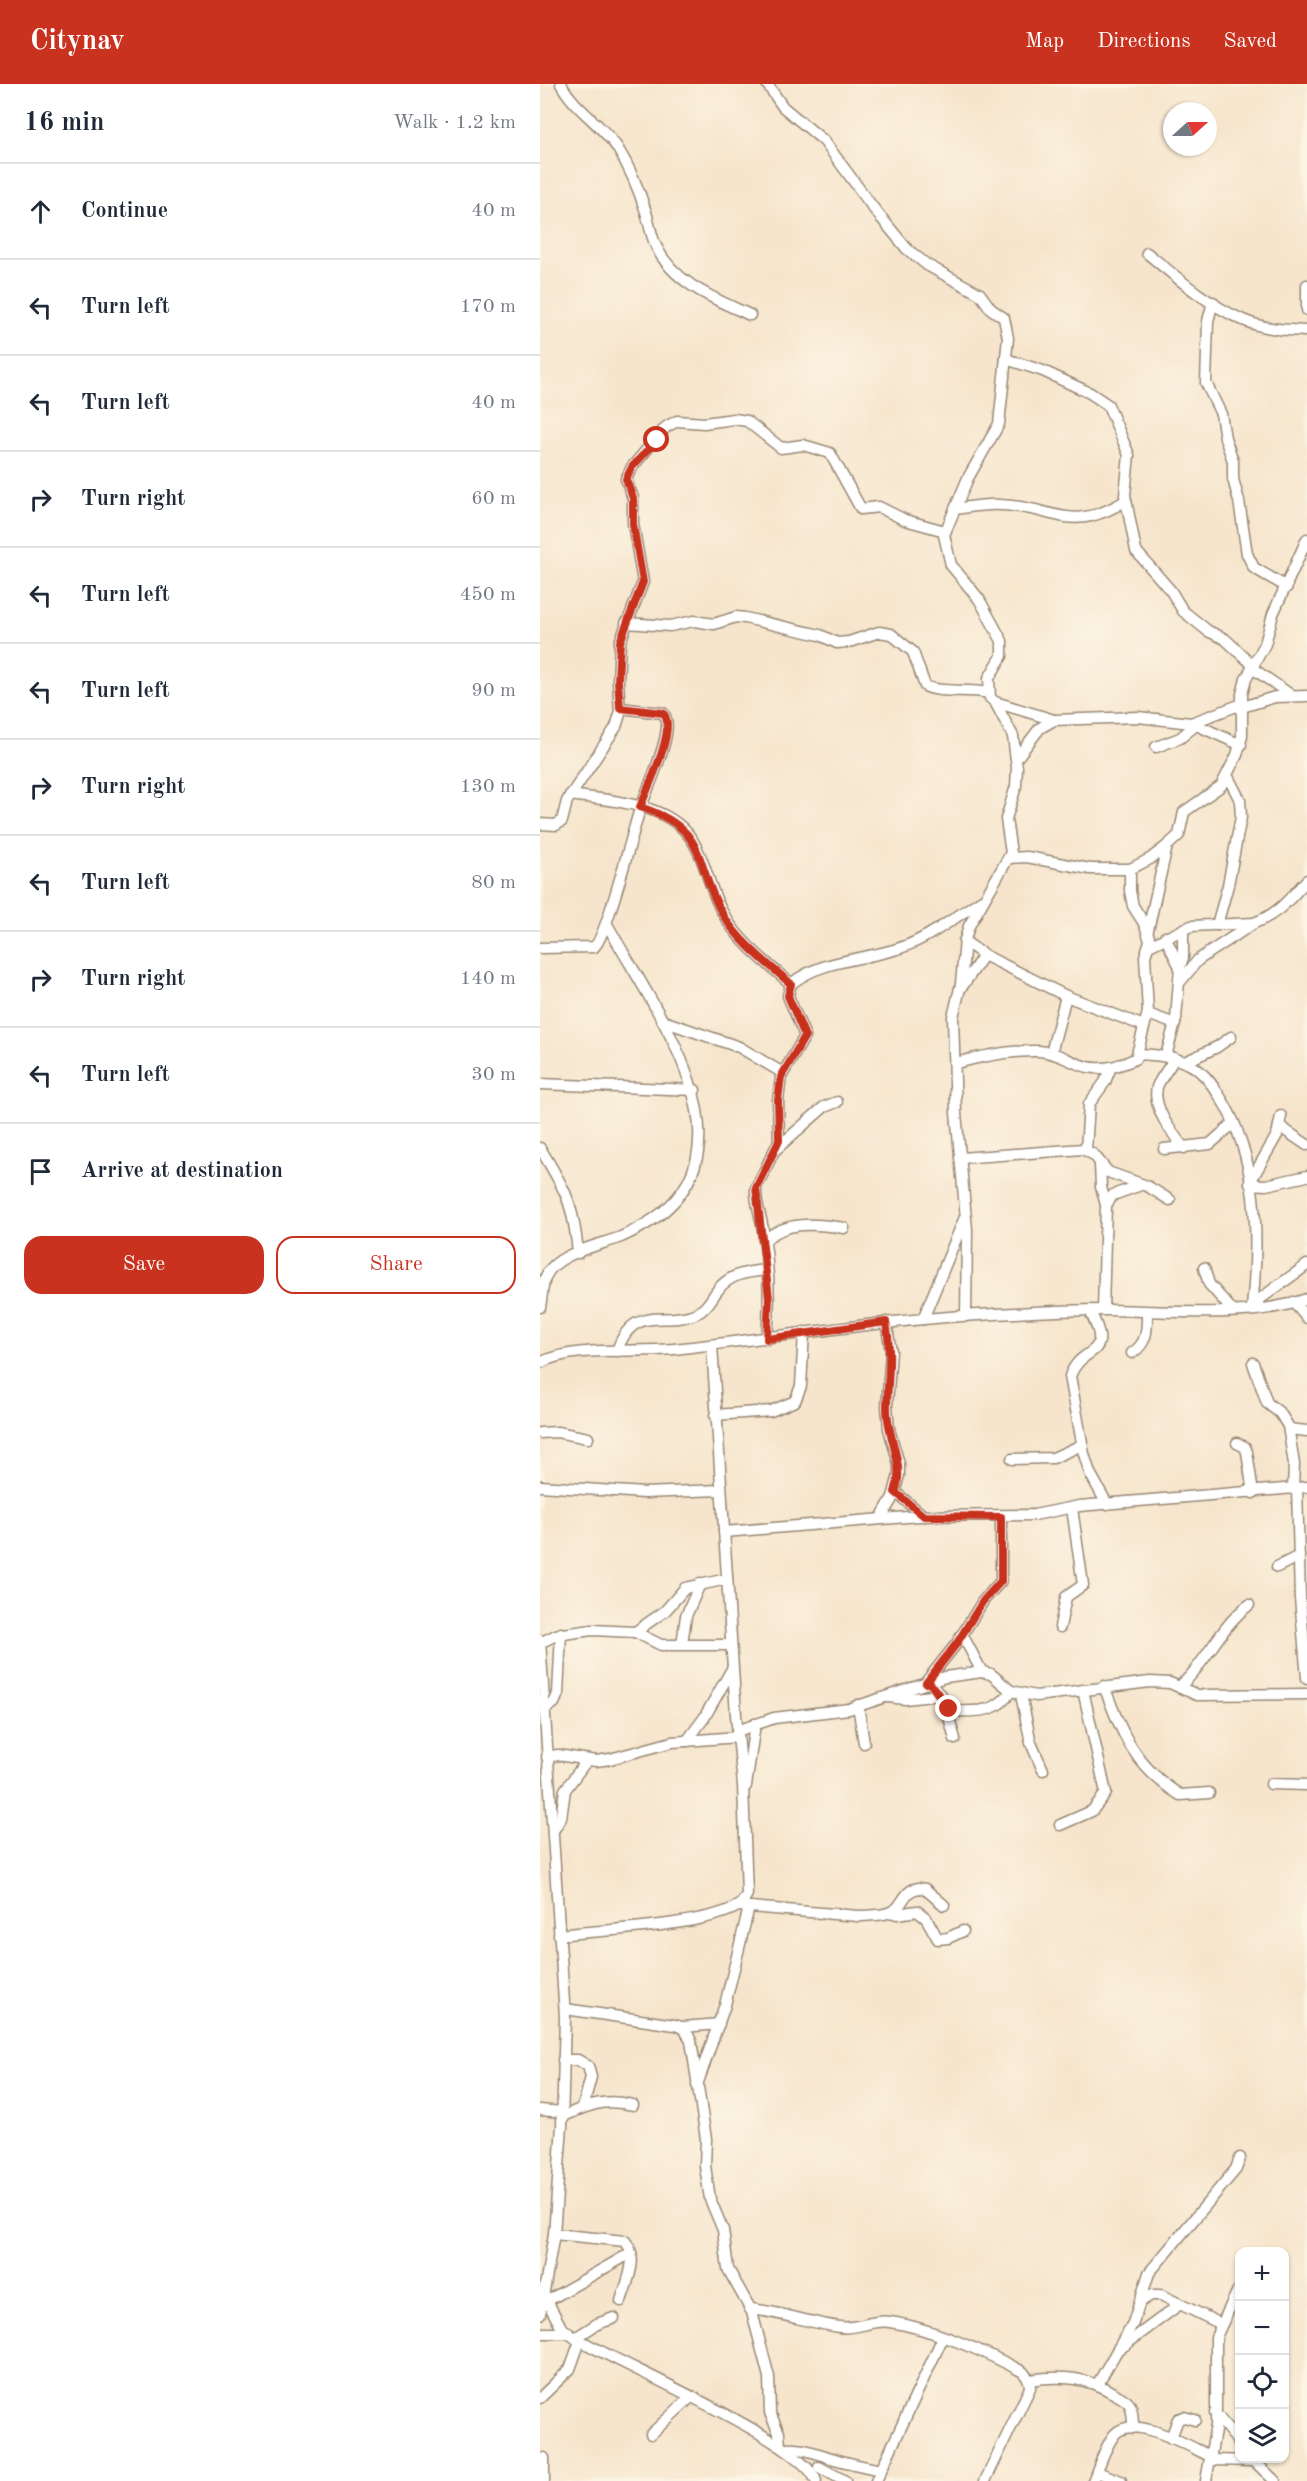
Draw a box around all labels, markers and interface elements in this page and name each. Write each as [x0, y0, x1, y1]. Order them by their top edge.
text: Citynav [30, 28, 125, 56]
text: Map [1025, 31, 1064, 52]
text: Directions [1097, 31, 1191, 52]
text: Saved [1224, 31, 1277, 52]
north arrow [1163, 102, 1217, 156]
text: 16 min [24, 110, 104, 136]
text: Walk · 1.2 km [393, 113, 516, 133]
icon: ahead [24, 195, 57, 228]
text: Continue [81, 200, 168, 222]
text: 40 m [471, 201, 516, 221]
icon: left [24, 291, 57, 324]
text: Turn left [81, 296, 170, 318]
text: 170 m [460, 297, 516, 317]
icon: left [24, 387, 57, 420]
text: Turn left [81, 392, 170, 414]
text: 40 m [471, 393, 516, 413]
route start [643, 426, 669, 452]
icon: right [24, 483, 57, 516]
text: Turn right [81, 488, 185, 510]
text: 60 m [471, 489, 516, 509]
icon: left [24, 579, 57, 612]
text: Turn left [81, 584, 170, 606]
text: 450 m [460, 585, 516, 605]
icon: left [24, 675, 57, 708]
text: Turn left [81, 680, 170, 702]
text: 90 m [471, 681, 516, 701]
icon: right [24, 771, 57, 804]
text: Turn right [81, 776, 185, 798]
text: 130 m [460, 777, 516, 797]
icon: left [24, 867, 57, 900]
text: Turn left [81, 872, 170, 894]
text: 80 m [471, 873, 516, 893]
icon: right [24, 963, 57, 996]
text: Turn right [81, 968, 185, 990]
text: 140 m [460, 969, 516, 989]
icon: left [24, 1059, 57, 1092]
text: Turn left [81, 1064, 170, 1086]
text: 30 m [471, 1065, 516, 1085]
icon: arrive [24, 1155, 57, 1188]
text: Arrive at destination [81, 1160, 283, 1182]
button: Save [24, 1236, 264, 1294]
button: Share [276, 1236, 516, 1294]
route end [935, 1695, 961, 1721]
map controls [1235, 2247, 1289, 2463]
button: + [1235, 2247, 1289, 2301]
button: − [1235, 2301, 1289, 2355]
button: locate [1235, 2355, 1289, 2409]
button: layers [1235, 2409, 1289, 2463]

